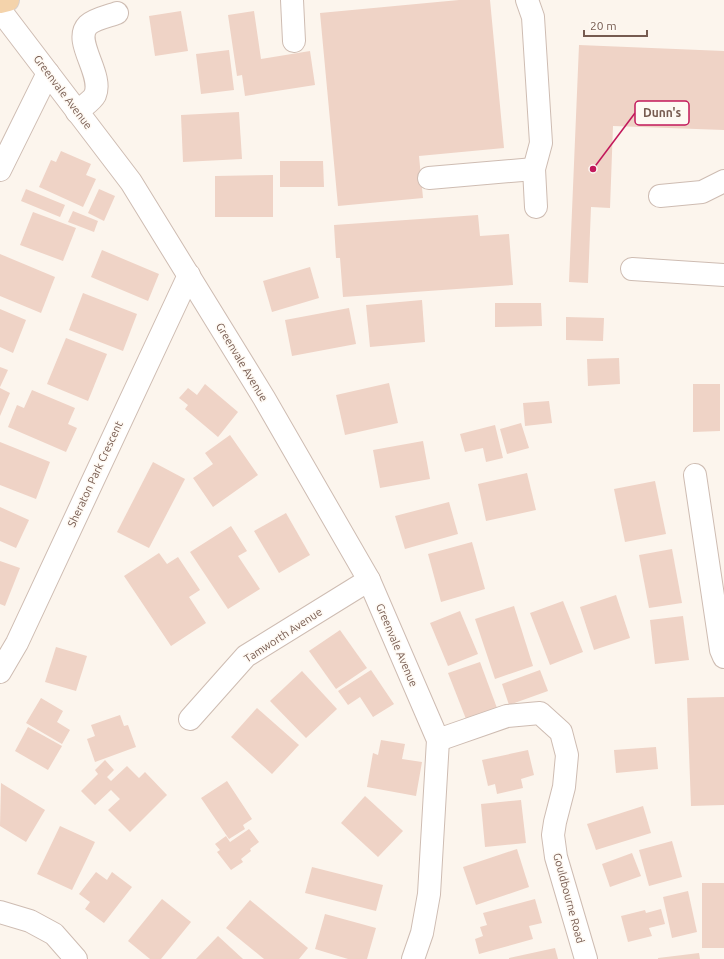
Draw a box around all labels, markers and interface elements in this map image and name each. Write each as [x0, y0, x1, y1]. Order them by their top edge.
scale bar [584, 12, 647, 38]
text: 20 m [590, 19, 617, 32]
street label: Greenvale Avenue [31, 53, 95, 131]
callout: Dunn's [635, 101, 689, 125]
text: Dunn's [643, 106, 681, 119]
street label: Greenvale Avenue [214, 321, 270, 403]
street label: Sheraton Park Crescent [65, 419, 125, 529]
street label: Greenvale Avenue [374, 602, 420, 688]
street label: Tamworth Avenue [242, 605, 324, 665]
street label: Gouldbourne Road [551, 852, 587, 944]

